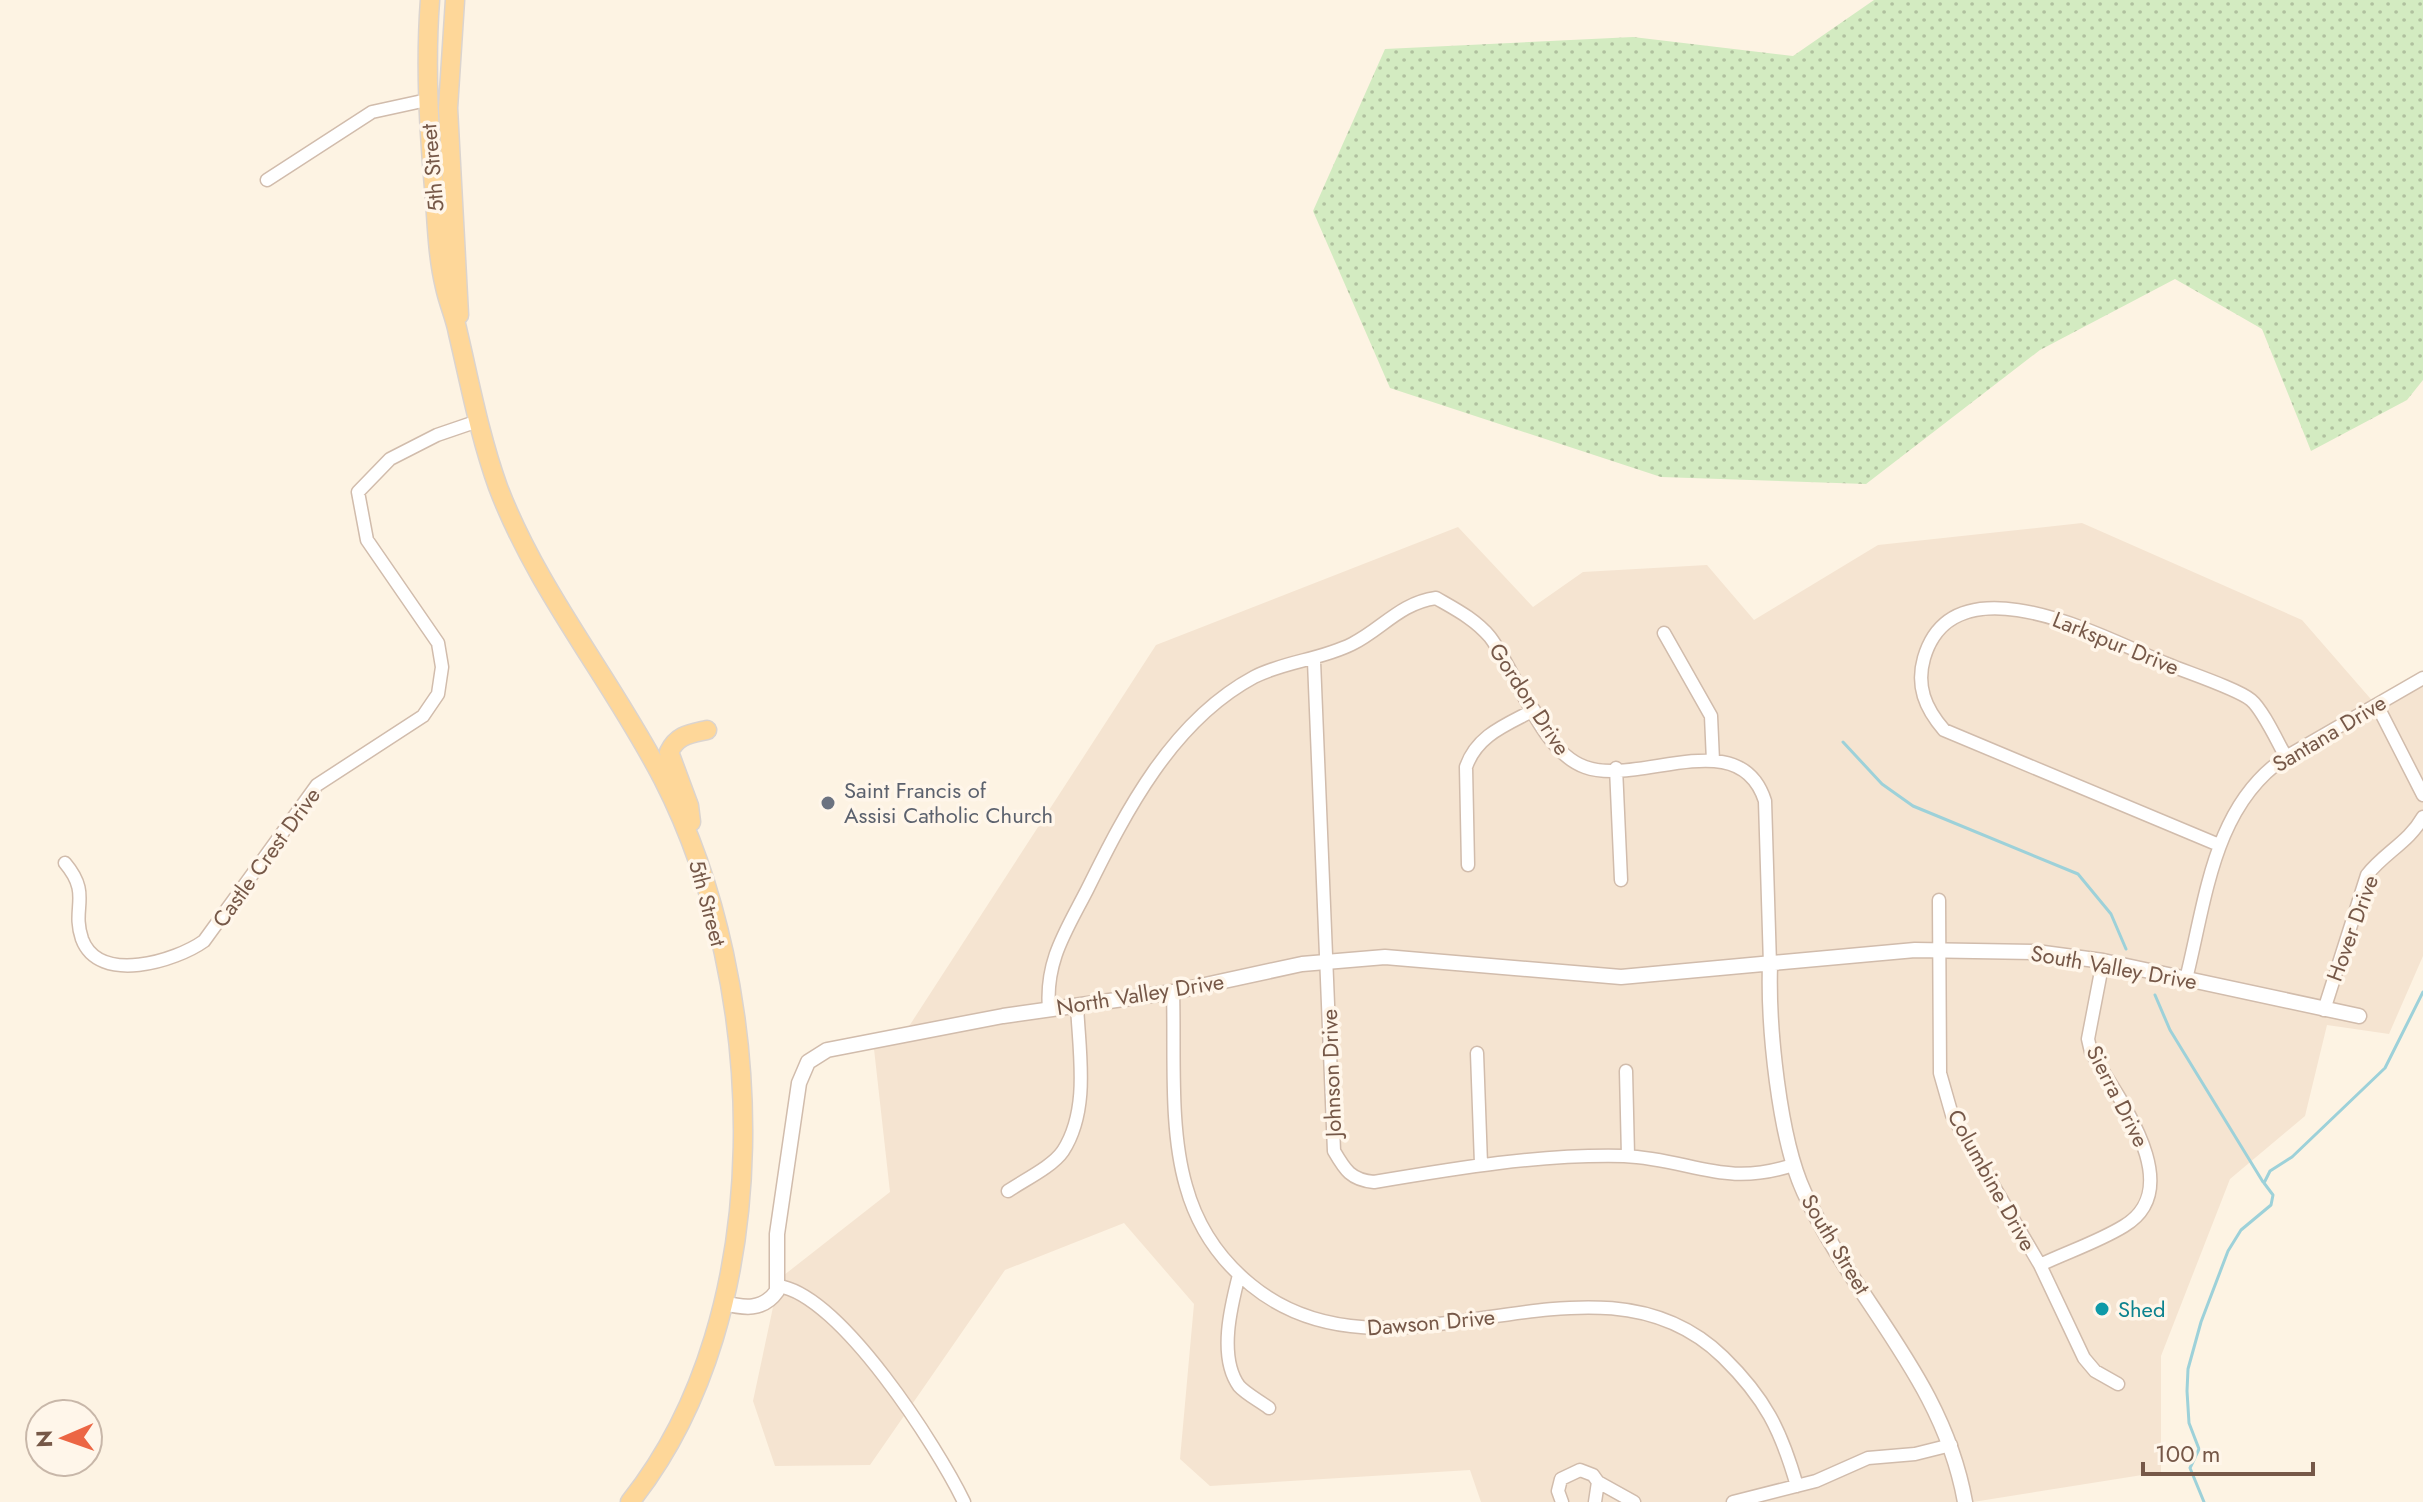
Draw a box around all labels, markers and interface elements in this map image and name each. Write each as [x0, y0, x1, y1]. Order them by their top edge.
street label: 5th Street [412, 122, 452, 213]
street label: Larkspur Drive [2048, 603, 2184, 683]
street label: Gordon Drive [1482, 637, 1578, 761]
street label: Santana Drive [2266, 686, 2392, 780]
place label: Saint Francis of Assisi Catholic Church [844, 774, 1053, 831]
street label: Castle Crest Drive [204, 780, 328, 934]
marker: Saint Francis of Assisi Catholic Church [819, 794, 837, 812]
street label: 5th Street [681, 856, 735, 950]
street label: Hover Drive [2318, 870, 2386, 986]
street label: South Valley Drive [2028, 937, 2200, 997]
street label: North Valley Drive [1054, 965, 1226, 1023]
street label: Johnson Drive [1313, 1008, 1349, 1141]
street label: Sierra Drive [2079, 1040, 2157, 1152]
street label: Columbine Drive [1940, 1103, 2044, 1257]
street label: South Street [1794, 1188, 1879, 1301]
place label: Shed [2118, 1293, 2165, 1325]
street label: Dawson Drive [1366, 1300, 1496, 1344]
marker: Shed [2093, 1300, 2111, 1318]
north arrow [24, 1398, 104, 1478]
scale bar [2143, 1426, 2313, 1476]
text: N [28, 1429, 60, 1448]
text: 100 m [2155, 1436, 2221, 1471]

